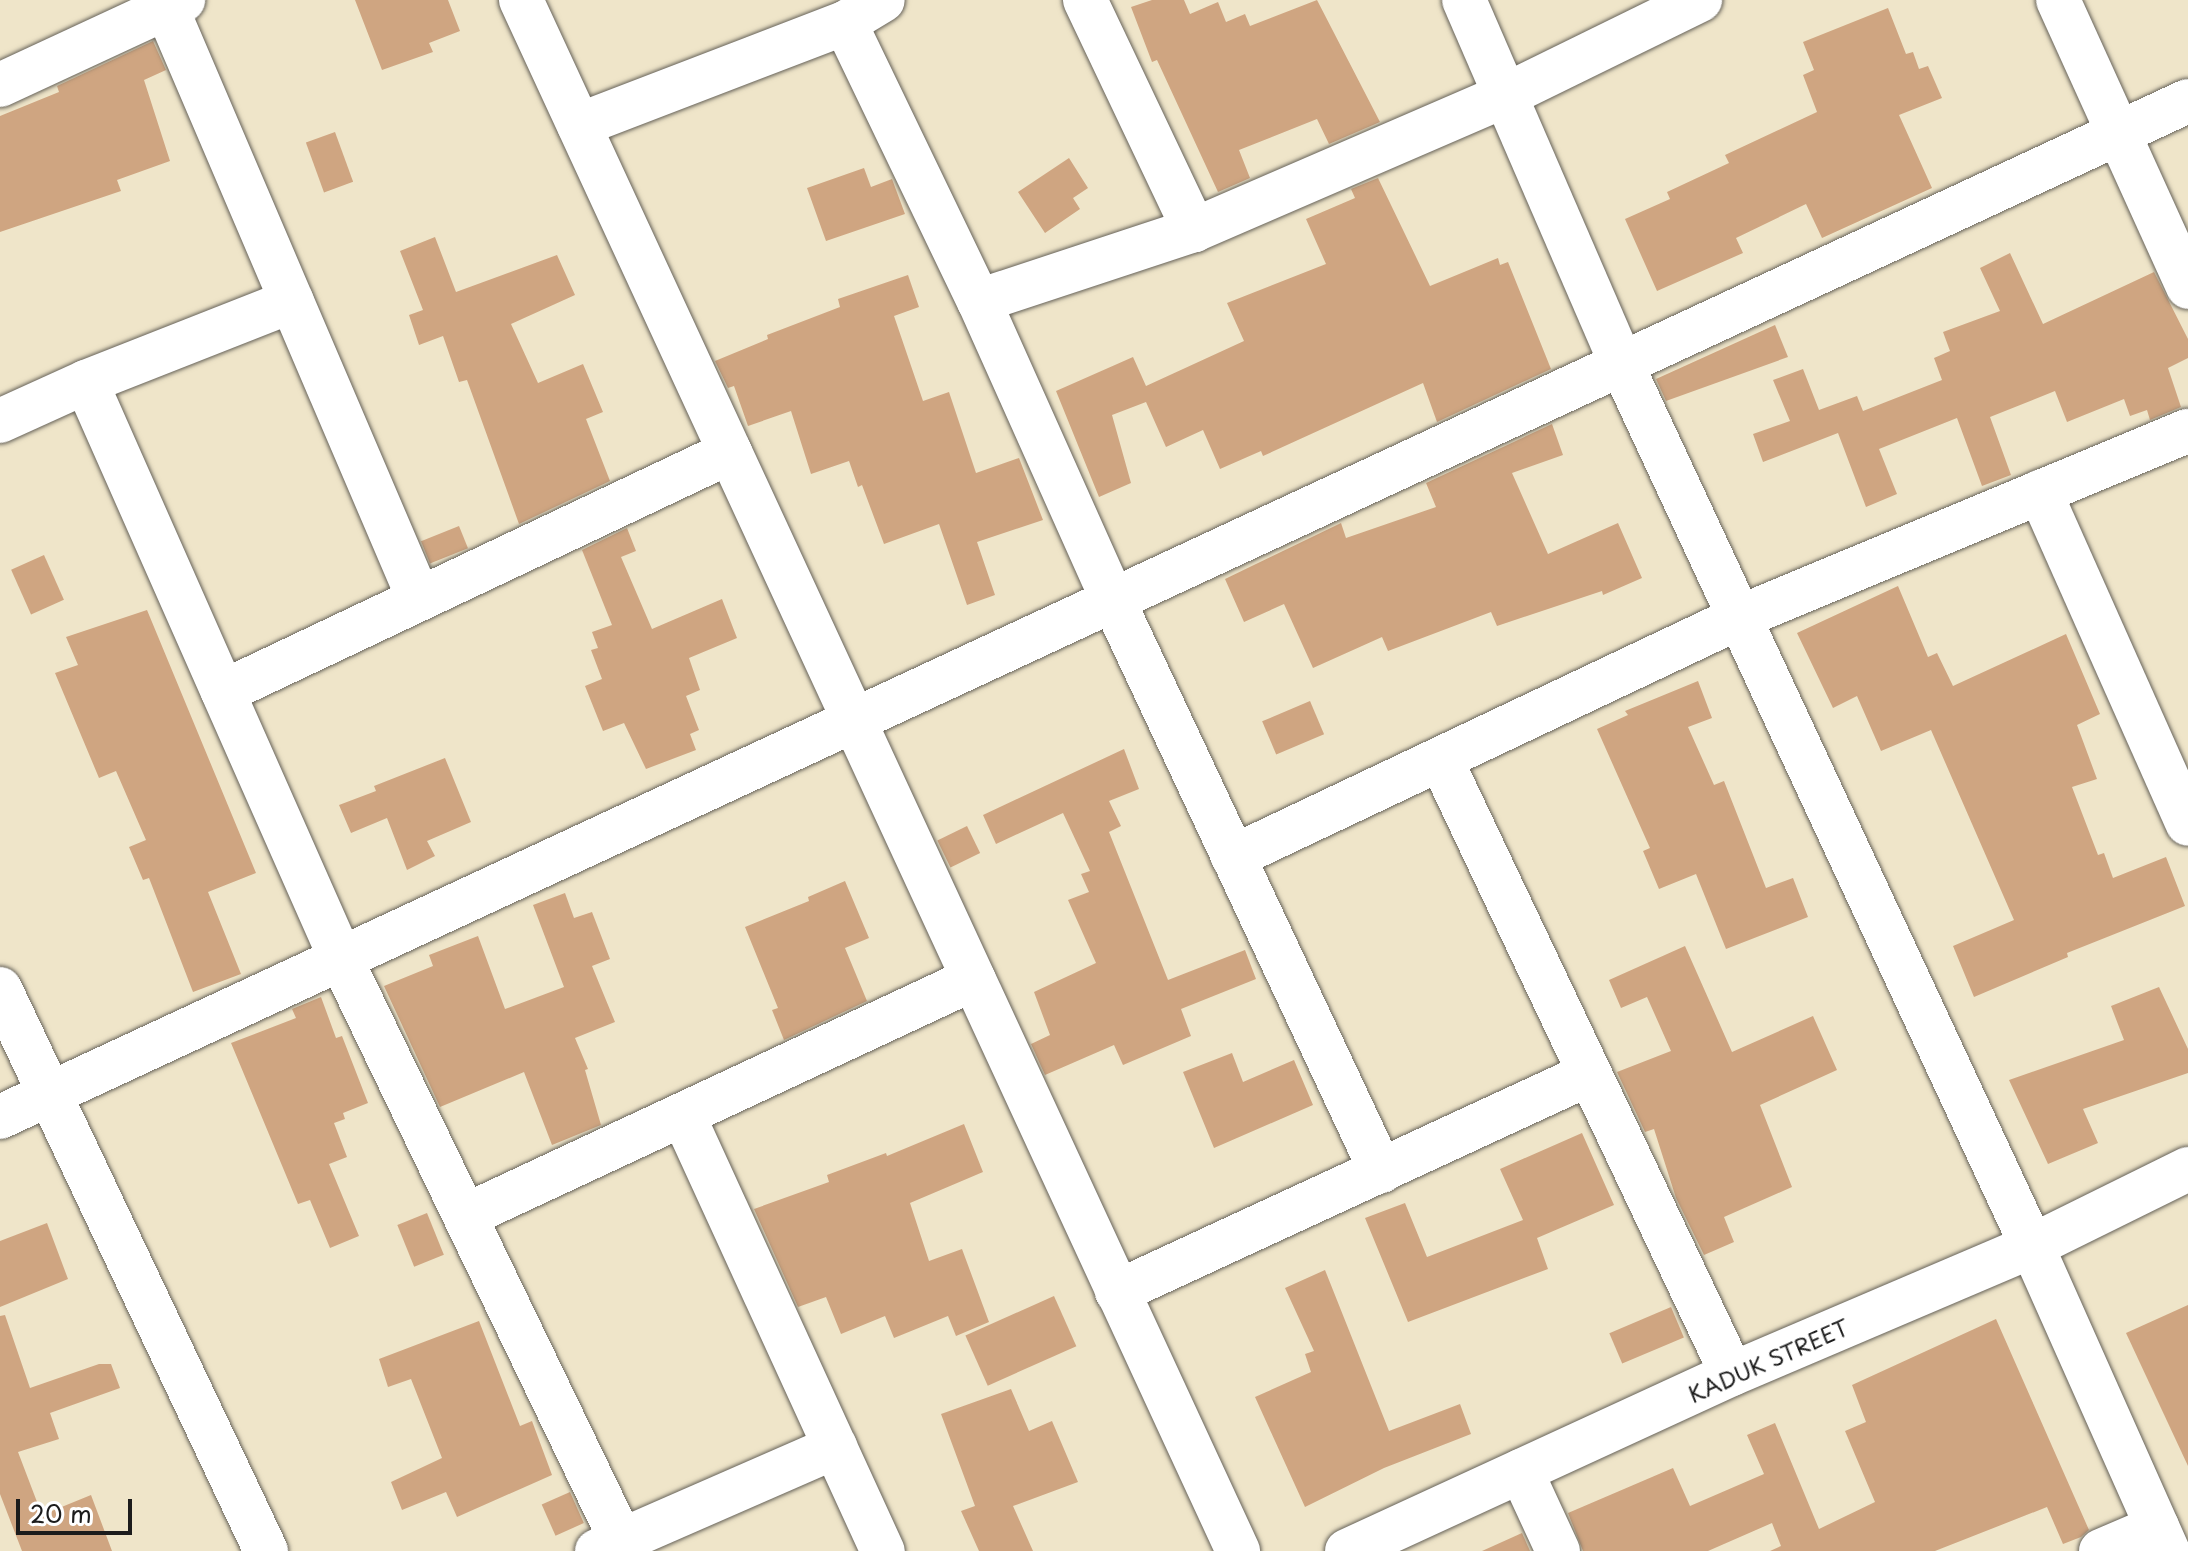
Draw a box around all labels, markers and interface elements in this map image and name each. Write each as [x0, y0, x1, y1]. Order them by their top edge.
street label: KADUK STREET [1682, 1312, 1854, 1408]
scale bar [20, 1483, 136, 1533]
text: 20 m [30, 1495, 92, 1531]

